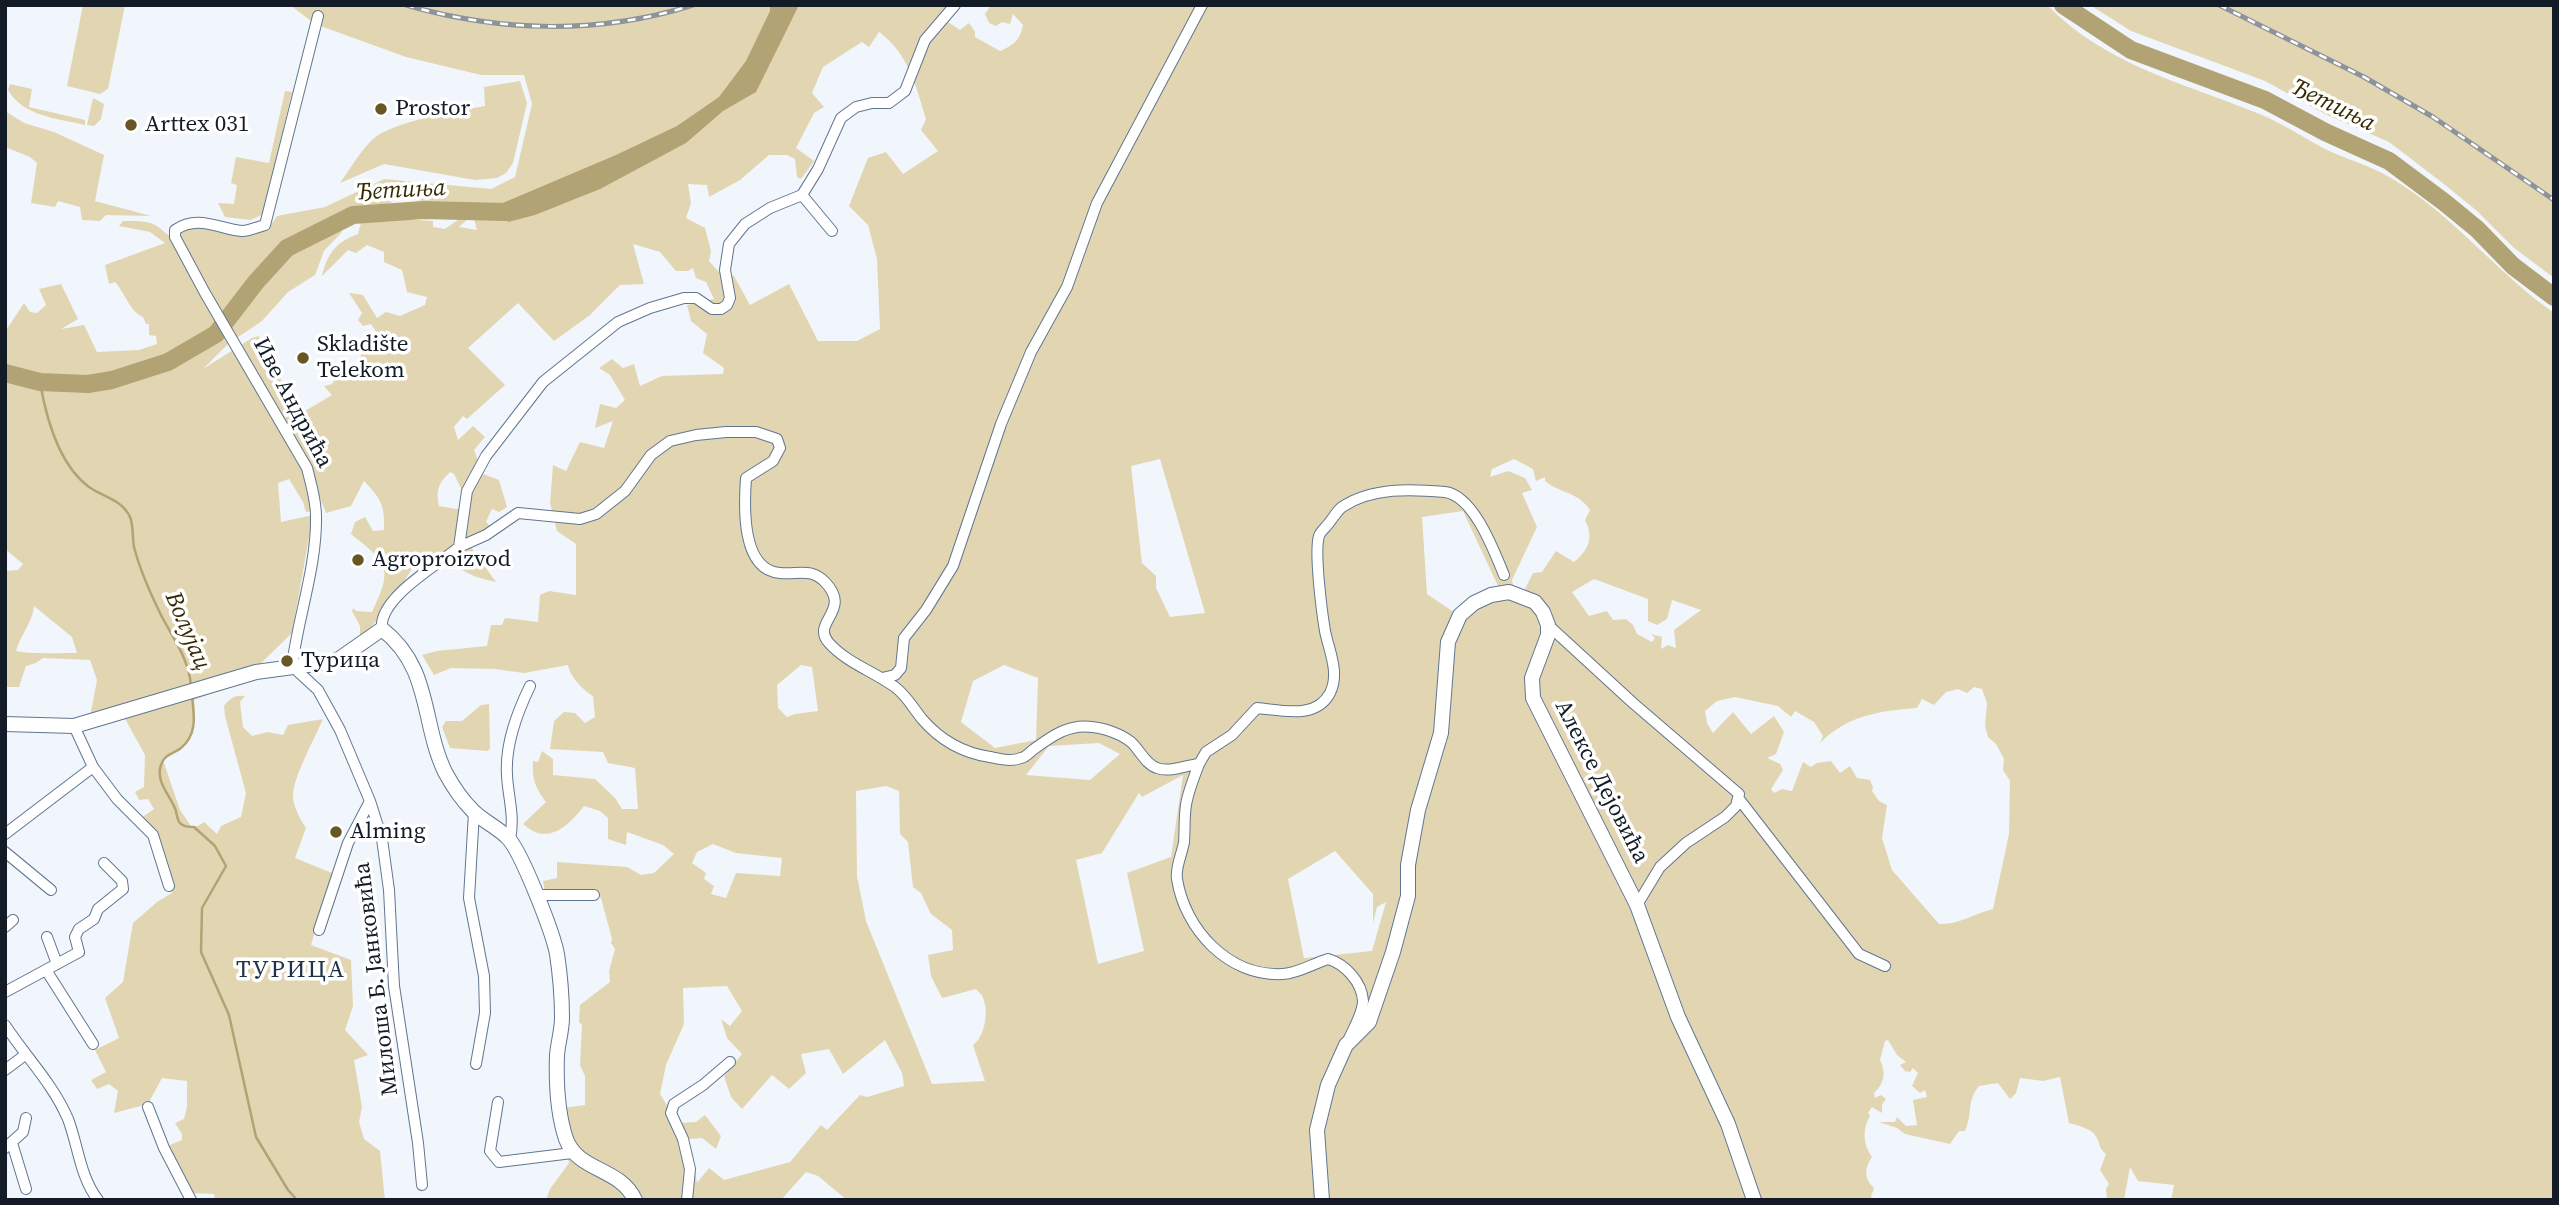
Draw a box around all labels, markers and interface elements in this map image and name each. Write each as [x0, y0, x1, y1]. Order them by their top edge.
water label: Ђетиња [2286, 73, 2380, 139]
place label: Prostor [395, 95, 470, 123]
marker: Prostor [373, 101, 389, 117]
place label: Arttex 031 [145, 111, 249, 139]
marker: Arttex 031 [123, 117, 139, 133]
water label: Ђетиња [356, 174, 446, 208]
place label: Skladište Telekom [317, 331, 409, 385]
street label: Иве Андрића [246, 333, 338, 473]
marker: Skladište Telekom [295, 350, 311, 366]
place label: Agroproizvod [372, 546, 511, 574]
marker: Agroproizvod [350, 552, 366, 568]
water label: Волујац [158, 588, 216, 674]
place label: Турица [301, 647, 380, 675]
marker: Турица [279, 653, 295, 669]
street label: Алексе Дејовића [1548, 696, 1654, 868]
place label: Alming [350, 818, 426, 846]
marker: Alming [328, 824, 344, 840]
street label: Милоша Б. Јанковића [349, 861, 405, 1097]
district label: ТУРИЦА [237, 957, 345, 985]

